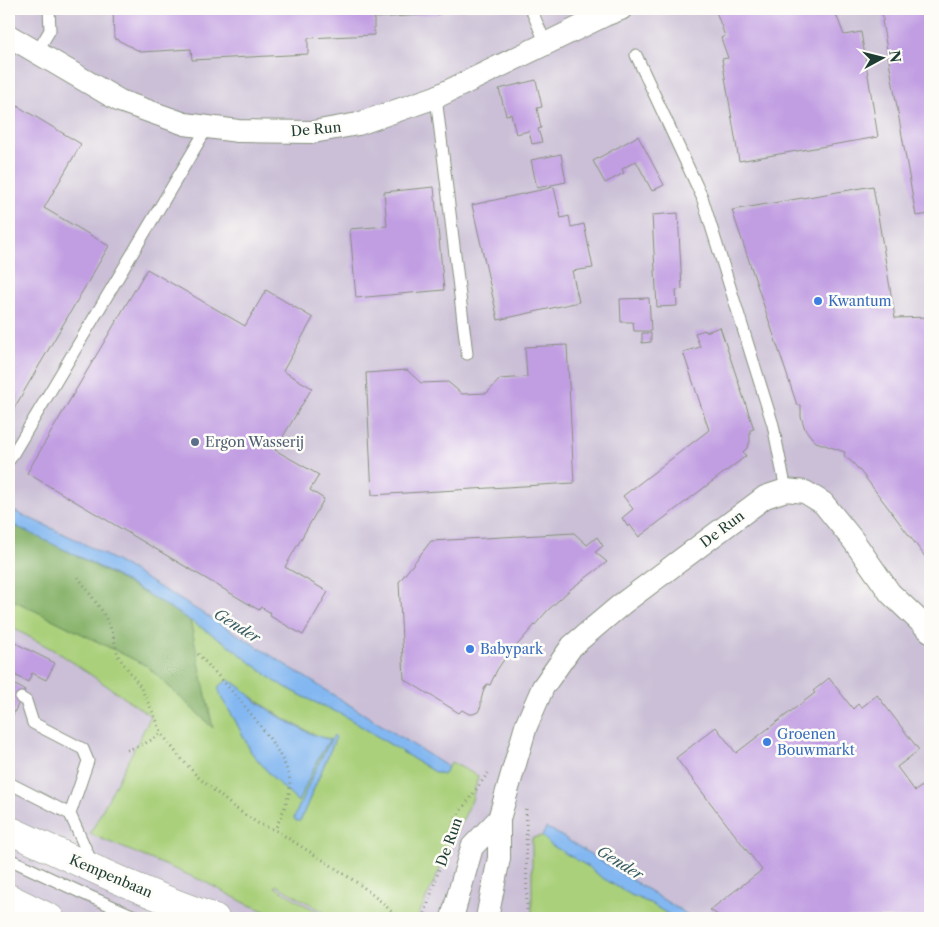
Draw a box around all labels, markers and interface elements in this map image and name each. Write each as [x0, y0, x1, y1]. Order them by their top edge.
north arrow [856, 32, 906, 82]
text: N [885, 49, 905, 64]
street label: De Run [290, 118, 342, 140]
place label: Kwantum [828, 292, 892, 310]
marker: Kwantum [812, 295, 824, 307]
place label: Ergon Wasserij [205, 433, 304, 451]
marker: Ergon Wasserij [189, 436, 201, 448]
street label: De Run [696, 506, 748, 551]
water label: Gender [211, 604, 265, 648]
place label: Babypark [480, 640, 544, 658]
marker: Babypark [464, 643, 476, 655]
place label: Groenen Bouwmarkt [777, 725, 855, 759]
marker: Groenen Bouwmarkt [761, 736, 773, 748]
street label: De Run [432, 815, 466, 869]
water label: Gender [594, 841, 648, 885]
street label: Kempenbaan [67, 850, 156, 902]

